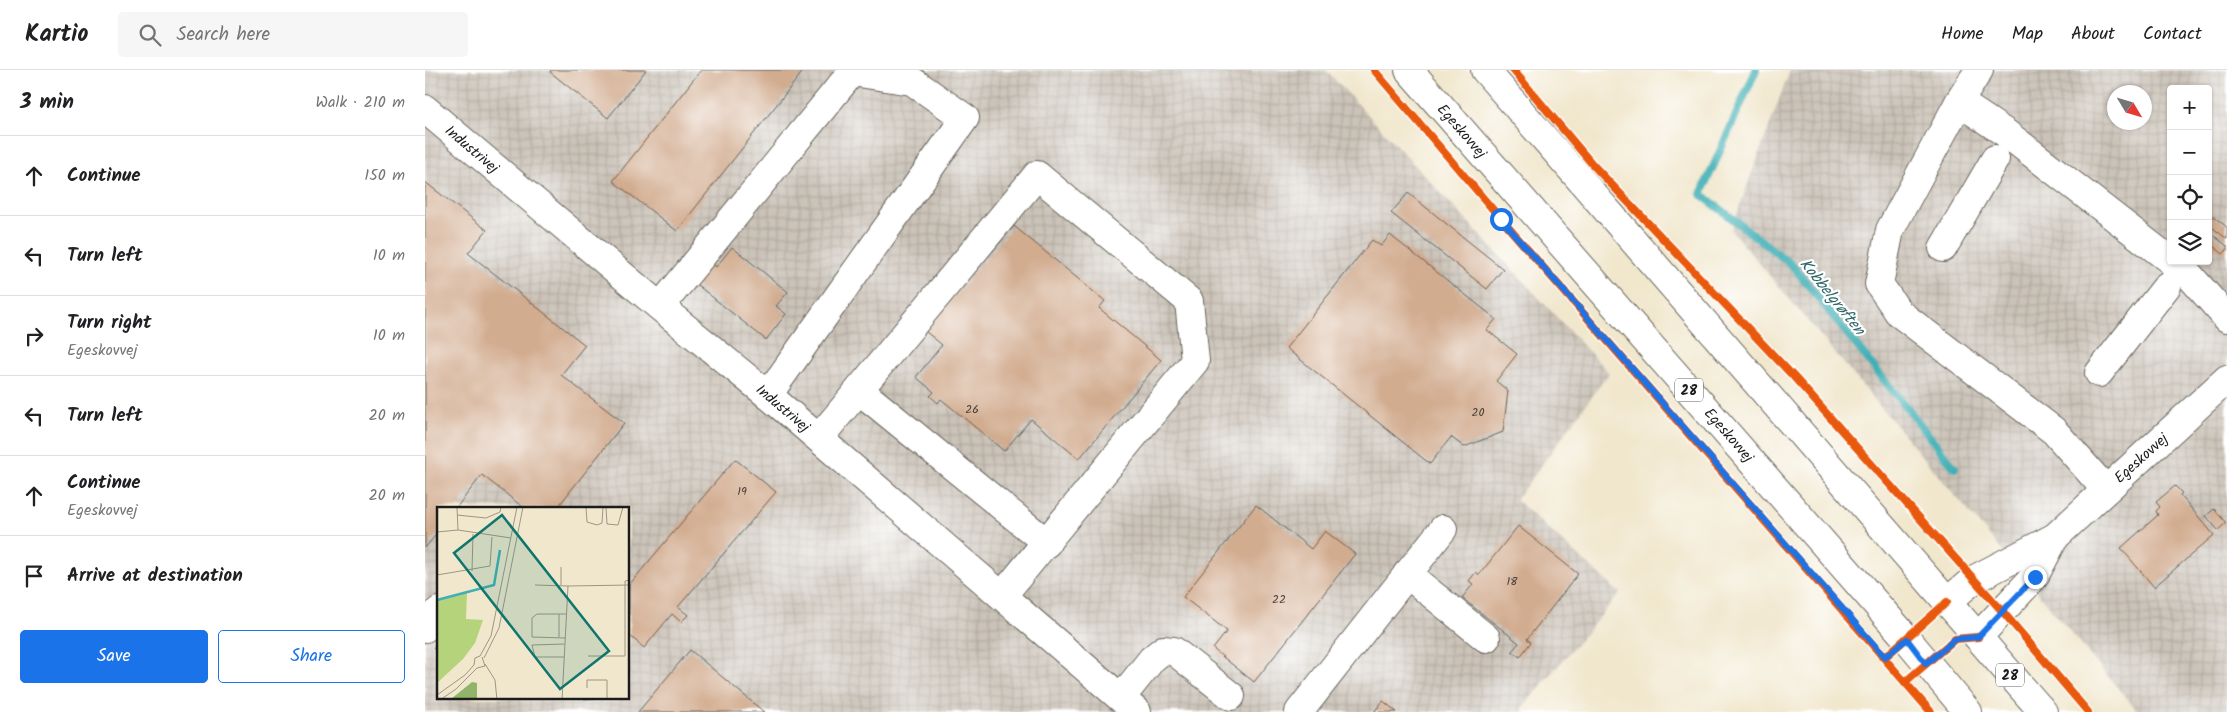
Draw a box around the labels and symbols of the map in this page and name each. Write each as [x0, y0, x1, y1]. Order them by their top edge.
north arrow [2107, 85, 2152, 130]
street label: Egeskovvej [1431, 99, 1493, 165]
street label: Industrivej [439, 120, 505, 181]
route start [1490, 208, 1513, 231]
water label: Kobbelgrøften [1793, 253, 1872, 342]
road number: 28 [1675, 378, 1703, 402]
street label: Industrivej [750, 379, 816, 440]
house number: 26 [965, 400, 979, 419]
house number: 20 [1472, 403, 1484, 422]
street label: Egeskovvej [1698, 403, 1760, 469]
street label: Egeskovvej [2109, 427, 2175, 490]
house number: 19 [737, 482, 747, 501]
inset map [437, 507, 630, 700]
route end [2024, 566, 2047, 589]
house number: 18 [1507, 572, 1518, 591]
house number: 22 [1272, 590, 1286, 609]
road number: 28 [1996, 664, 2024, 686]

